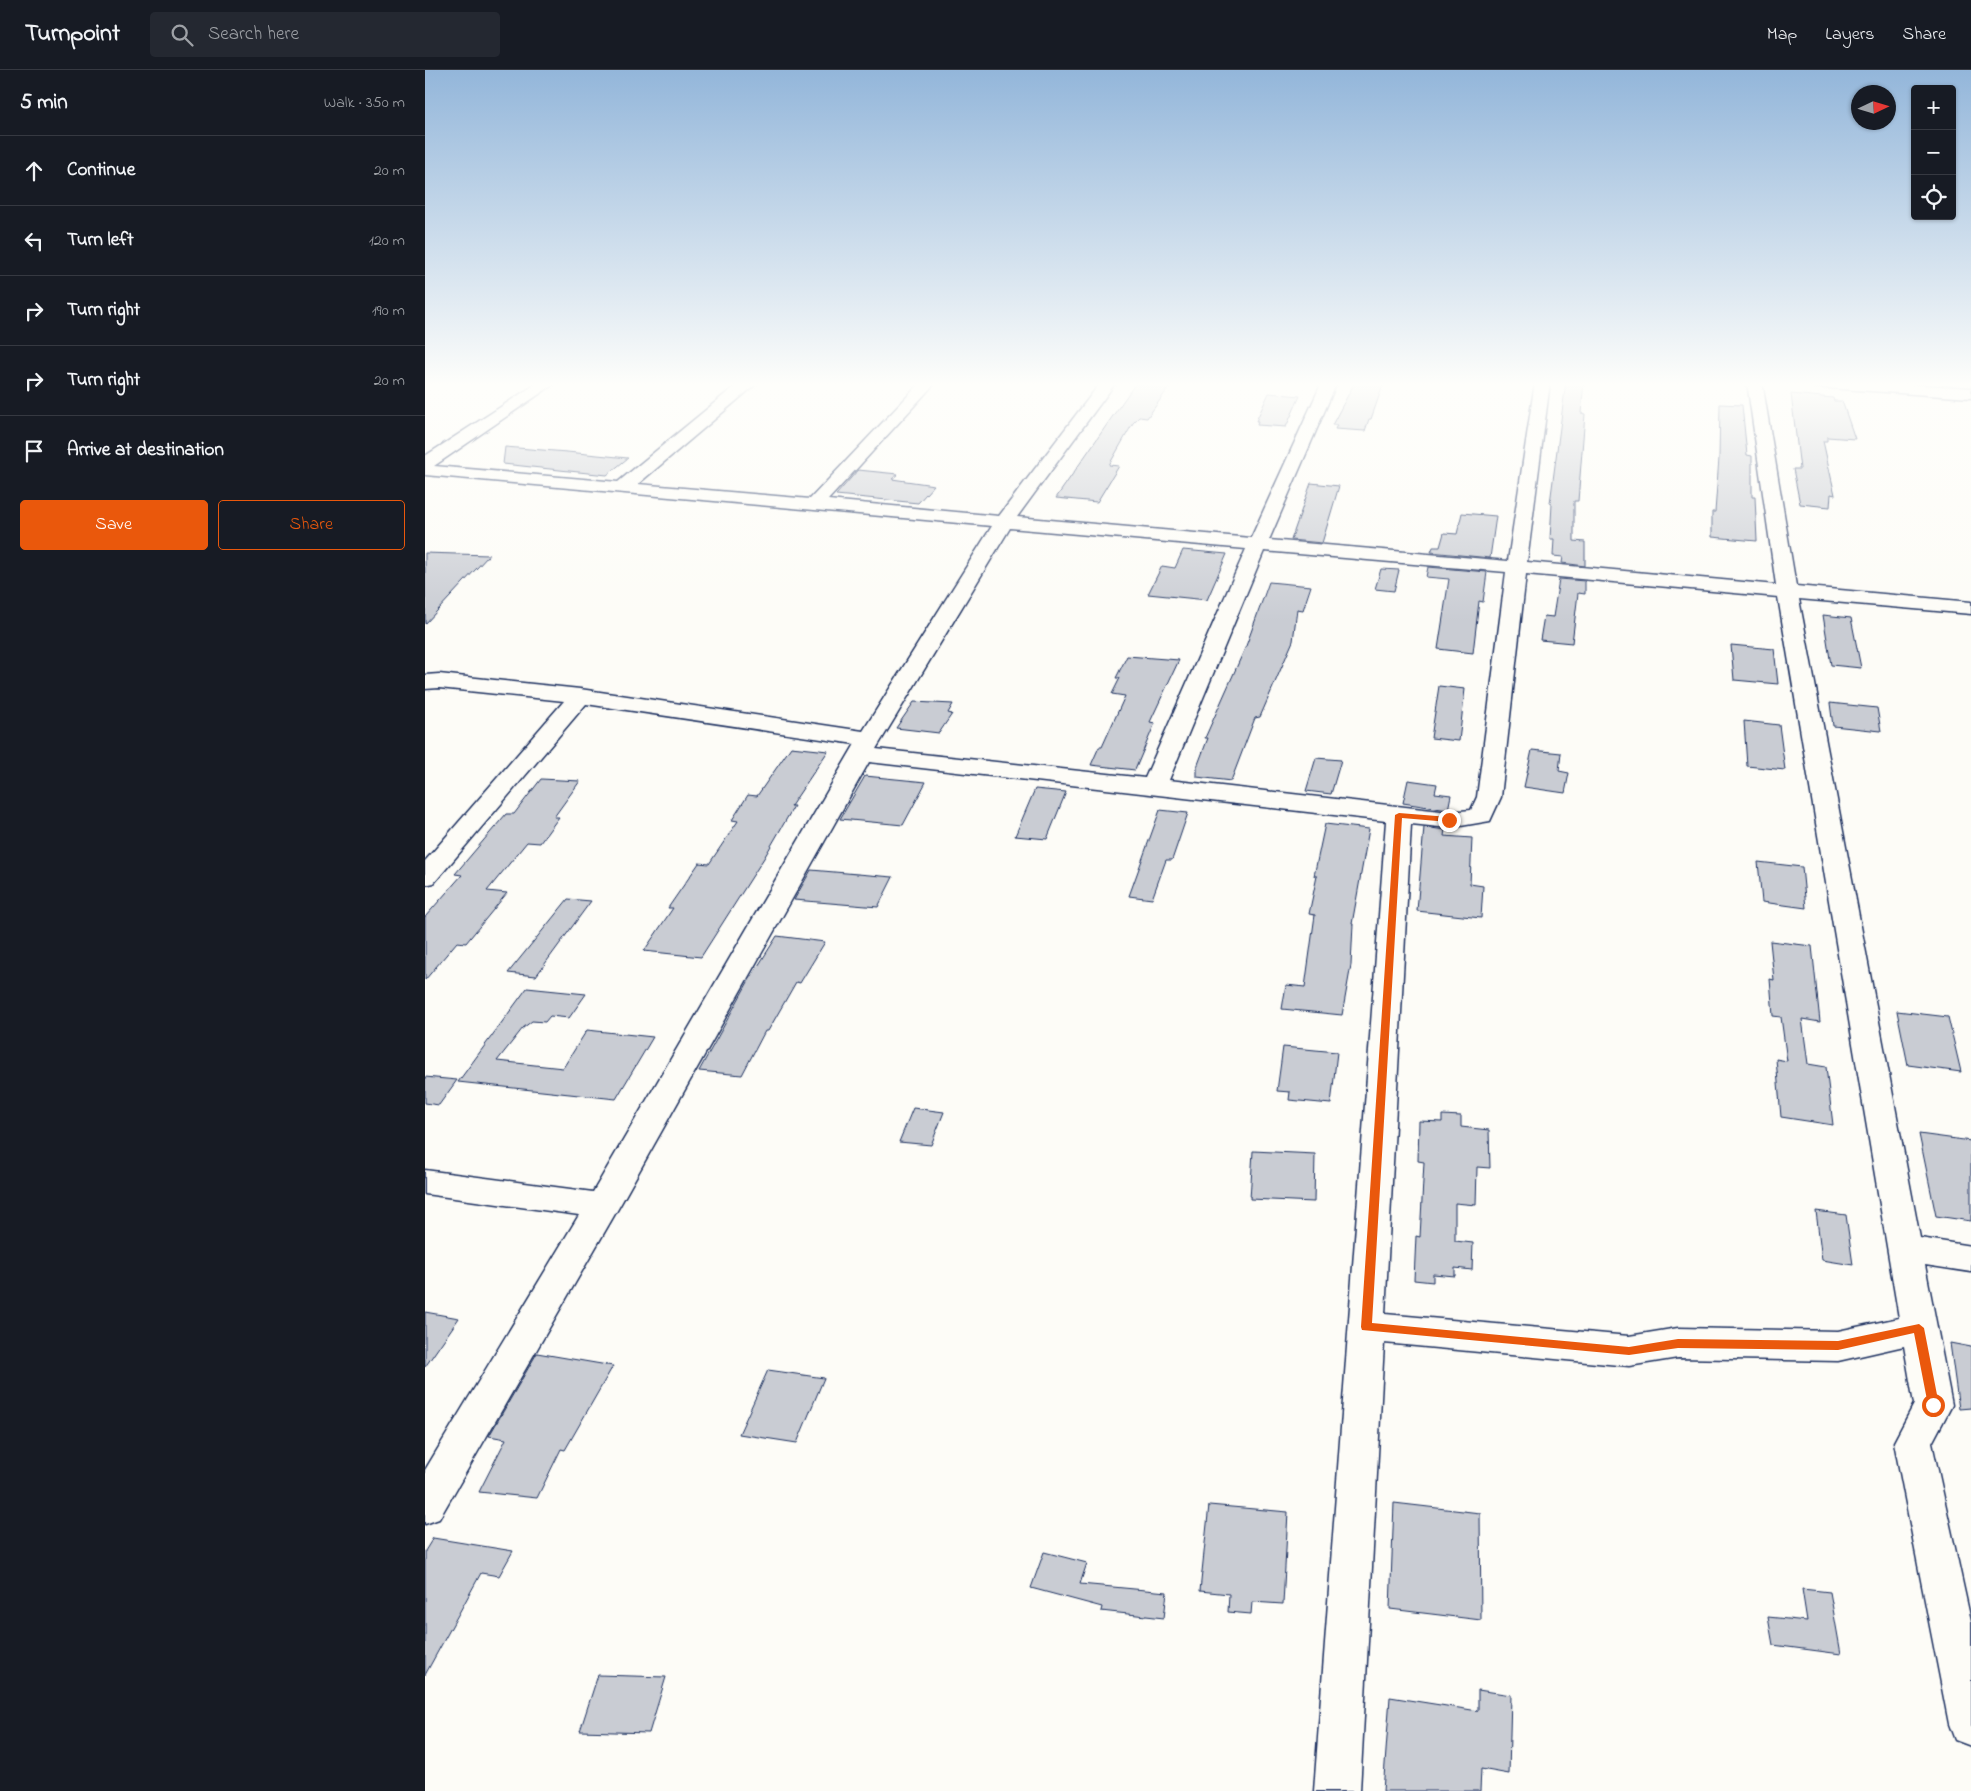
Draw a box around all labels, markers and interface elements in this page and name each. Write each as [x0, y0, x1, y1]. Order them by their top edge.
search box [150, 12, 500, 57]
text: Turnpoint [25, 17, 120, 52]
icon: search [168, 21, 196, 49]
text: Search here [208, 21, 299, 48]
text: Map [1767, 22, 1797, 48]
text: Layers [1825, 22, 1875, 48]
text: Share [1903, 22, 1946, 48]
north arrow [1851, 85, 1896, 130]
map controls [1911, 85, 1956, 220]
button: + [1911, 85, 1956, 130]
text: 5 min [20, 88, 68, 118]
text: Walk · 350 m [324, 91, 405, 115]
button: − [1911, 130, 1956, 175]
icon: ahead [20, 157, 48, 185]
text: Continue [67, 157, 135, 184]
text: 20 m [374, 159, 405, 183]
button: locate [1911, 175, 1956, 220]
icon: left [20, 227, 48, 255]
text: Turn left [67, 227, 134, 254]
text: 120 m [369, 229, 405, 253]
icon: right [20, 297, 48, 325]
text: Turn right [67, 297, 140, 324]
text: 190 m [372, 299, 405, 323]
icon: right [20, 367, 48, 395]
text: Turn right [67, 367, 140, 394]
text: 20 m [374, 369, 405, 393]
icon: arrive [20, 437, 48, 465]
text: Arrive at destination [67, 437, 224, 464]
button: Save [20, 500, 208, 550]
button: Share [218, 500, 405, 550]
route end [1438, 809, 1461, 832]
route start [1922, 1394, 1945, 1417]

